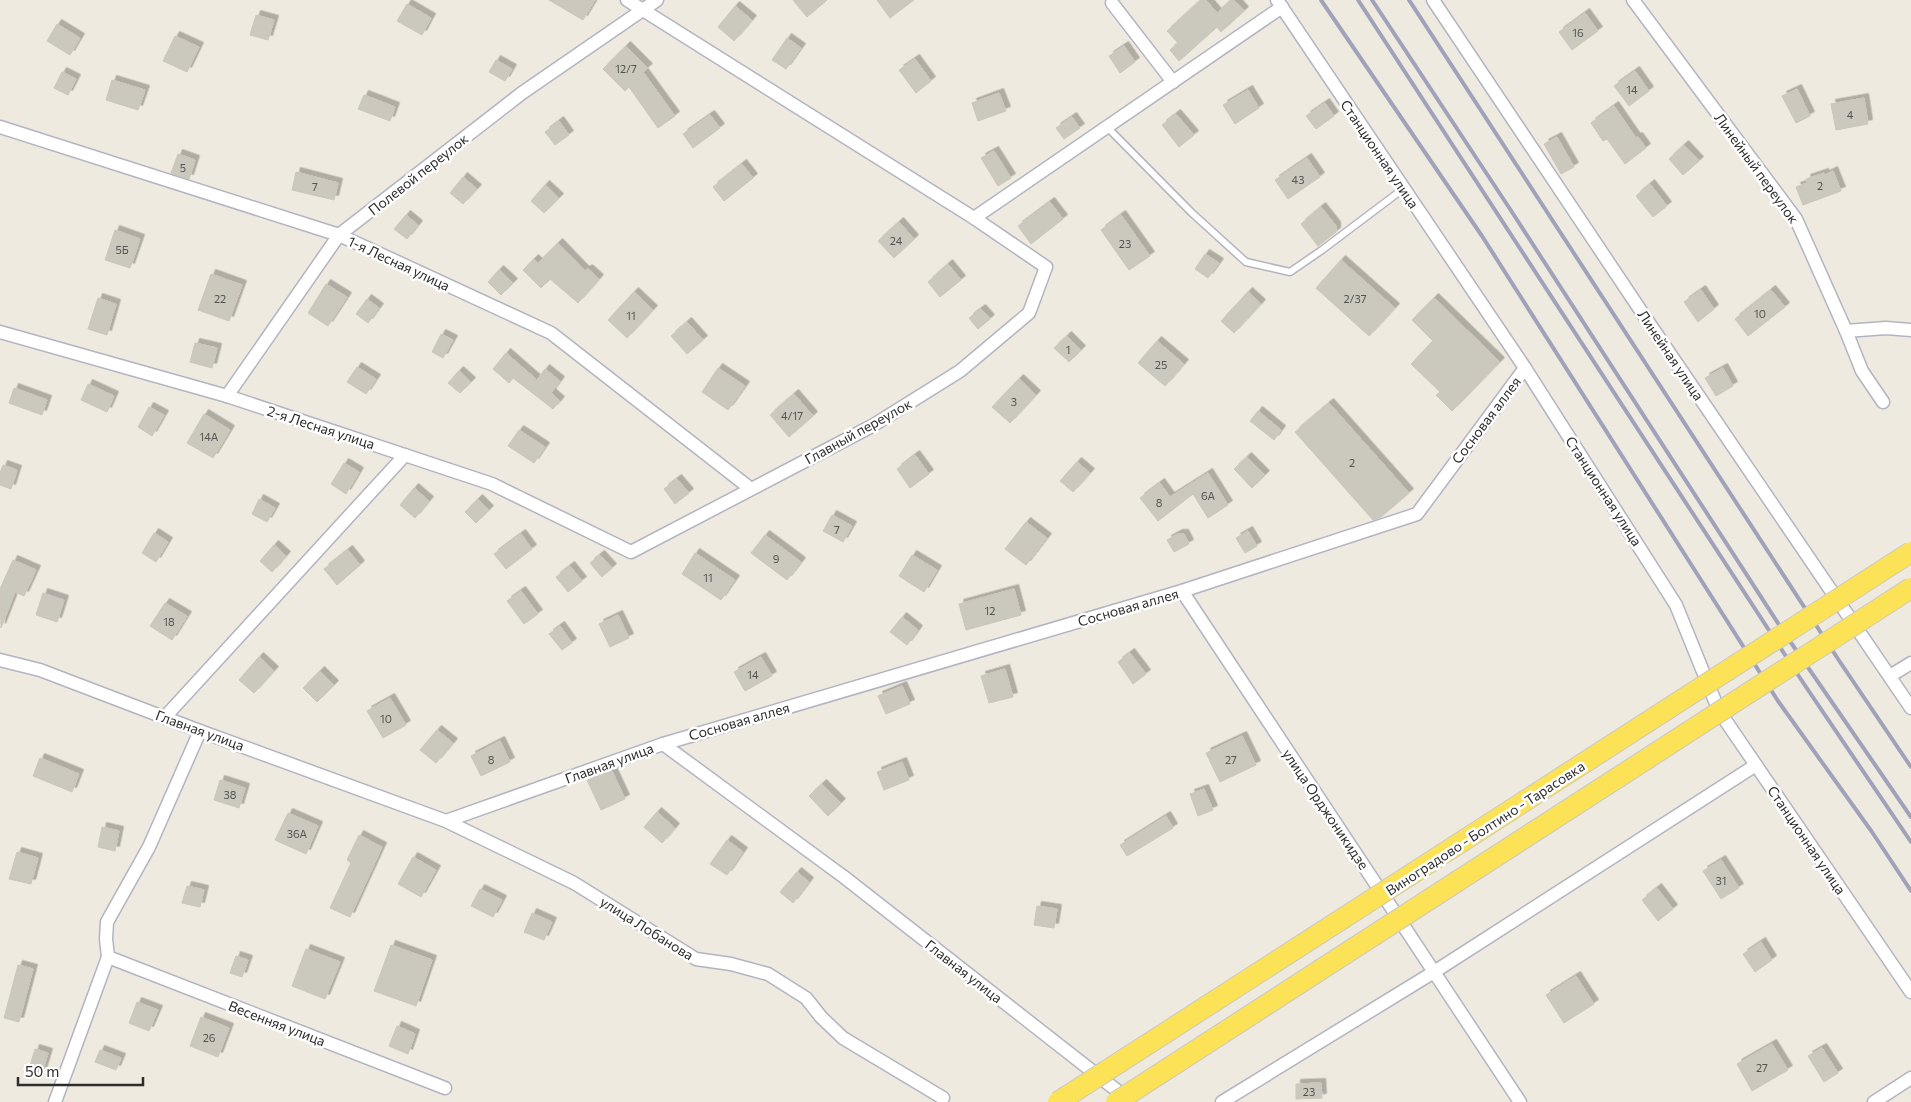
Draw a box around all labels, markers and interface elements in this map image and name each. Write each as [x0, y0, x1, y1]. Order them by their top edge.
house number: 16 [1572, 26, 1584, 39]
house number: 12/7 [615, 62, 637, 75]
house number: 14 [1626, 83, 1638, 96]
street label: Станционная улица [1337, 96, 1423, 212]
house number: 4 [1847, 108, 1854, 121]
street label: Линейный переулок [1711, 110, 1803, 227]
street label: Полевой переулок [365, 129, 472, 218]
house number: 5 [180, 161, 186, 174]
house number: 43 [1292, 173, 1304, 186]
house number: 2 [1817, 179, 1823, 192]
house number: 7 [312, 180, 318, 193]
street label: 1-я Лесная улица [345, 232, 453, 294]
house number: 24 [890, 234, 903, 247]
house number: 23 [1119, 237, 1131, 250]
house number: 5Б [115, 243, 129, 256]
house number: 22 [214, 292, 226, 305]
house number: 2/37 [1343, 292, 1367, 305]
street label: Линейная улица [1634, 307, 1708, 403]
house number: 10 [1754, 307, 1766, 320]
house number: 11 [626, 309, 636, 322]
house number: 1 [1066, 343, 1070, 356]
house number: 25 [1155, 358, 1167, 371]
street label: Сосновая аллея [1448, 373, 1524, 467]
street label: Главный переулок [802, 394, 915, 467]
house number: 3 [1011, 395, 1017, 408]
street label: 2-я Лесная улица [265, 402, 377, 452]
house number: 4/17 [781, 409, 803, 422]
house number: 14А [200, 430, 219, 443]
street label: Станционная улица [1562, 433, 1646, 549]
house number: 2 [1349, 456, 1355, 469]
house number: 6А [1201, 489, 1215, 502]
house number: 8 [1156, 496, 1163, 509]
house number: 7 [834, 523, 840, 536]
house number: 9 [773, 552, 780, 565]
house number: 11 [703, 571, 713, 584]
street label: Сосновая аллея [1076, 584, 1180, 630]
house number: 12 [985, 604, 995, 617]
house number: 18 [163, 615, 175, 628]
house number: 14 [747, 668, 759, 681]
street label: Сосновая аллея [687, 698, 791, 744]
street label: Главная улица [153, 706, 247, 754]
house number: 10 [380, 712, 392, 725]
street label: Главная улица [562, 739, 656, 787]
street label: улица Орджоникидзе [1279, 745, 1373, 873]
house number: 8 [488, 753, 495, 766]
house number: 27 [1225, 753, 1237, 766]
street label: Виноградово - Болтино - Тарасовка [1382, 757, 1588, 899]
street label: Станционная улица [1764, 782, 1850, 898]
house number: 38 [224, 788, 237, 801]
house number: 36А [287, 827, 308, 840]
house number: 31 [1716, 874, 1726, 887]
street label: улица Лобанова [597, 893, 697, 963]
street label: Главная улица [922, 936, 1006, 1006]
street label: Весенняя улица [226, 997, 328, 1049]
house number: 26 [203, 1031, 216, 1044]
scale bar [18, 1054, 142, 1086]
house number: 27 [1756, 1061, 1768, 1074]
text: 50 m [25, 1062, 59, 1080]
house number: 23 [1303, 1085, 1315, 1098]

